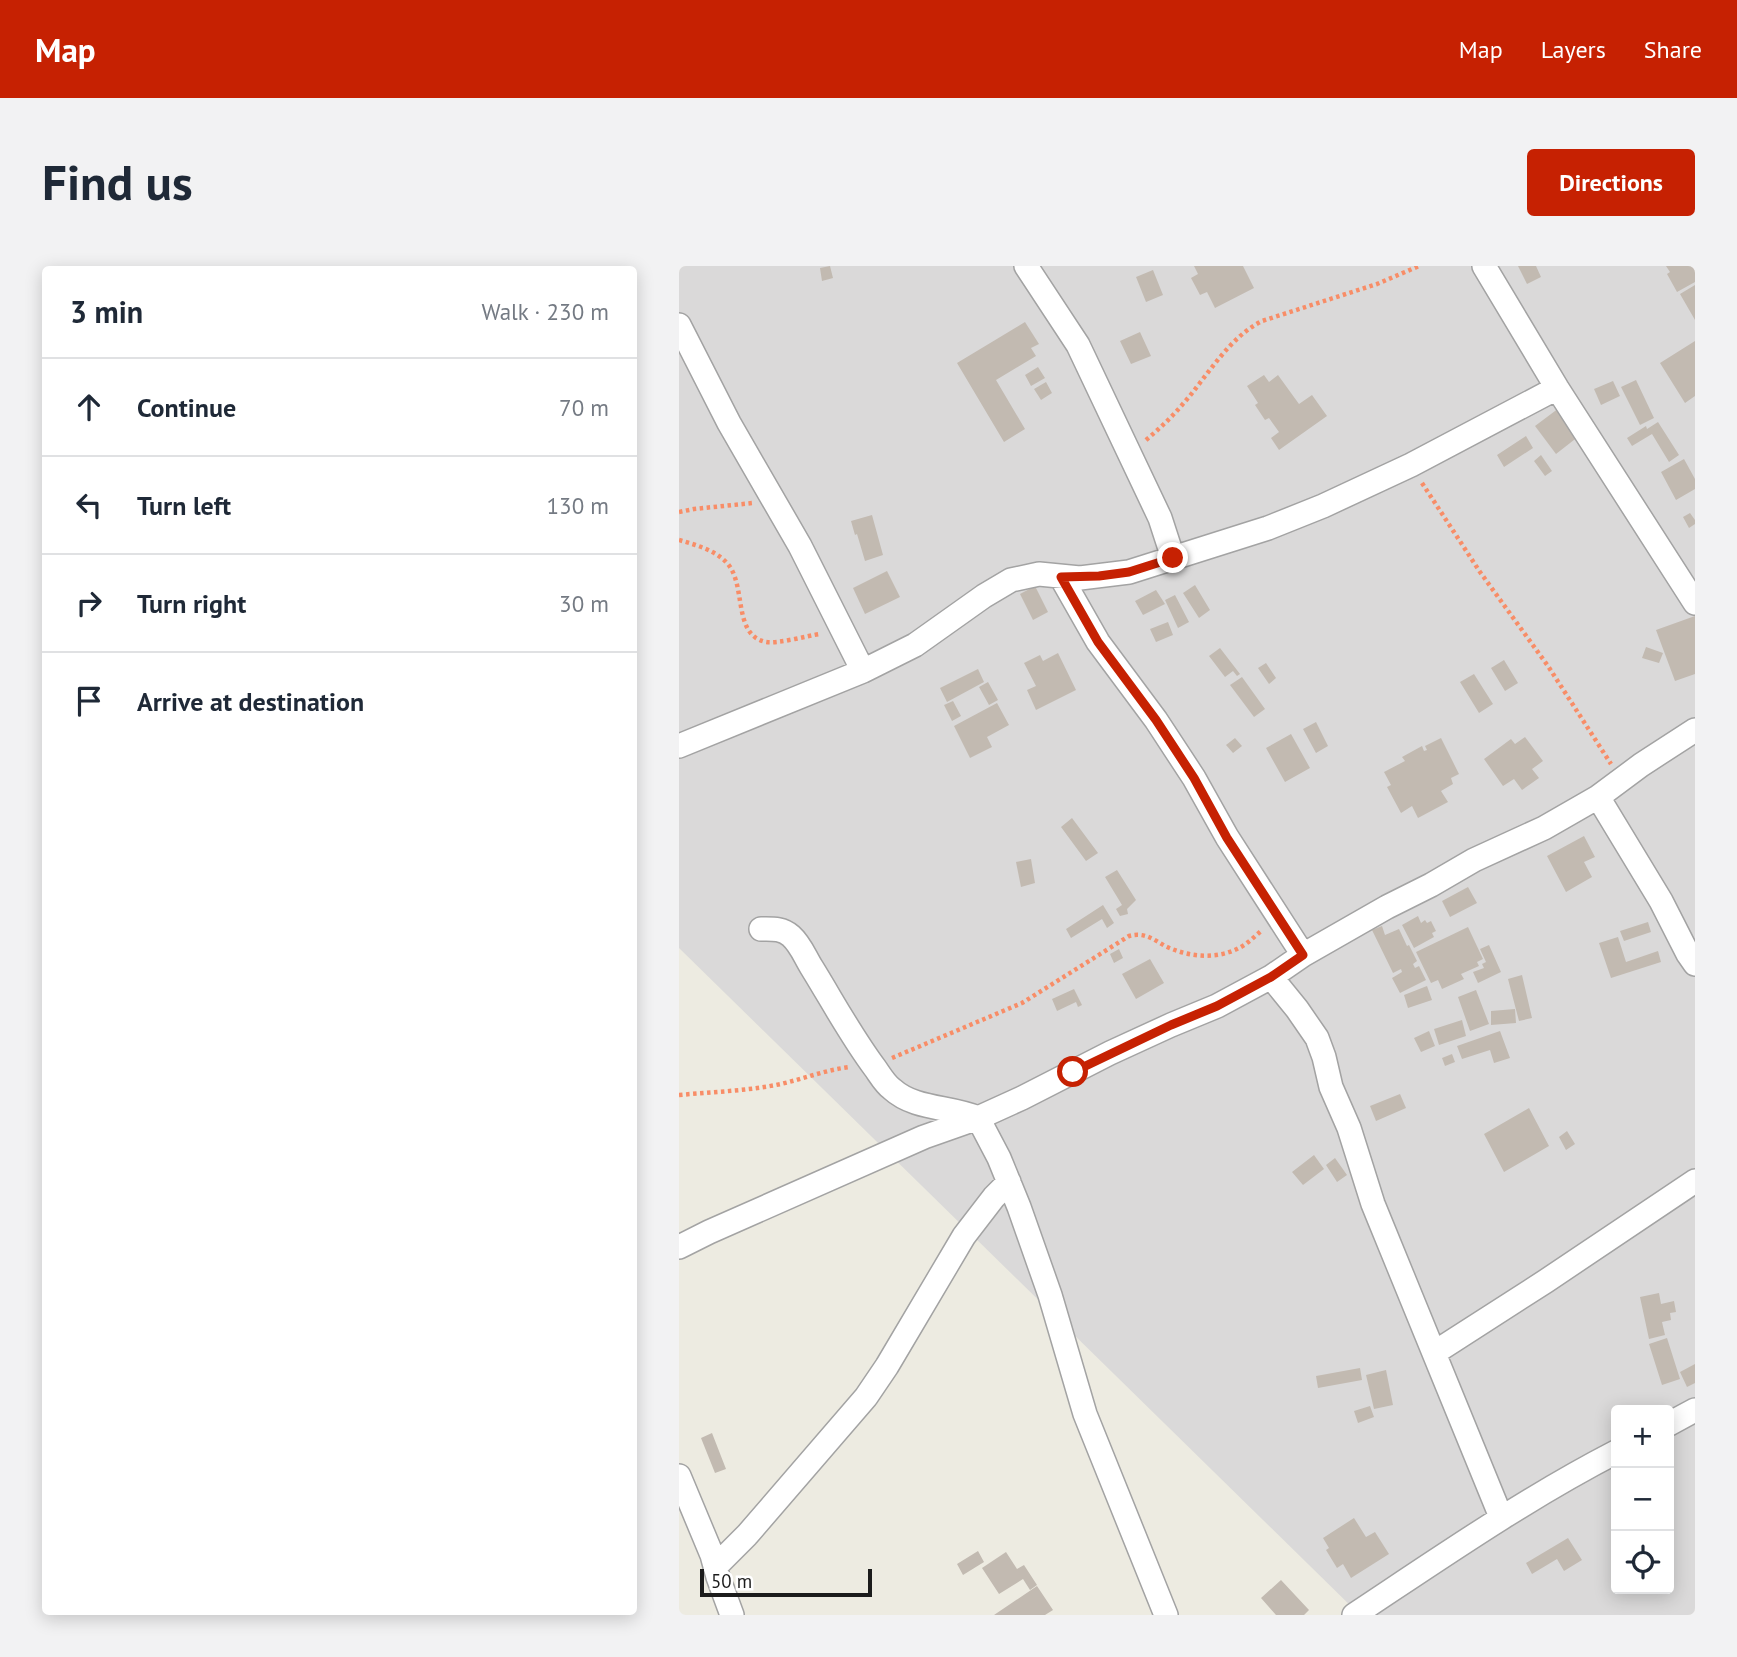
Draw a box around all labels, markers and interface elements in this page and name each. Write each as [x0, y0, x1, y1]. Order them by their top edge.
text: Map [35, 28, 96, 71]
text: Map [1459, 34, 1503, 65]
text: Layers [1541, 34, 1606, 65]
text: Share [1644, 34, 1702, 65]
button: Directions [1527, 149, 1695, 216]
text: Find us [42, 150, 193, 214]
text: 3 min [70, 292, 143, 331]
text: Walk · 230 m [482, 297, 609, 326]
icon: ahead [70, 388, 108, 426]
text: Continue [137, 391, 236, 424]
text: 70 m [559, 393, 609, 422]
icon: left [70, 486, 108, 524]
text: Turn left [137, 489, 231, 522]
text: 130 m [547, 491, 609, 520]
route end [1157, 542, 1188, 573]
icon: right [70, 584, 108, 622]
text: Turn right [137, 587, 246, 620]
text: 30 m [559, 589, 609, 618]
icon: arrive [70, 682, 108, 720]
text: Arrive at destination [137, 685, 364, 718]
route start [1057, 1056, 1088, 1087]
map controls [1611, 1405, 1674, 1594]
button: + [1611, 1405, 1674, 1468]
button: − [1611, 1468, 1674, 1531]
button: locate [1611, 1531, 1674, 1594]
scale bar [700, 1566, 871, 1598]
text: 50 m [711, 1569, 752, 1593]

